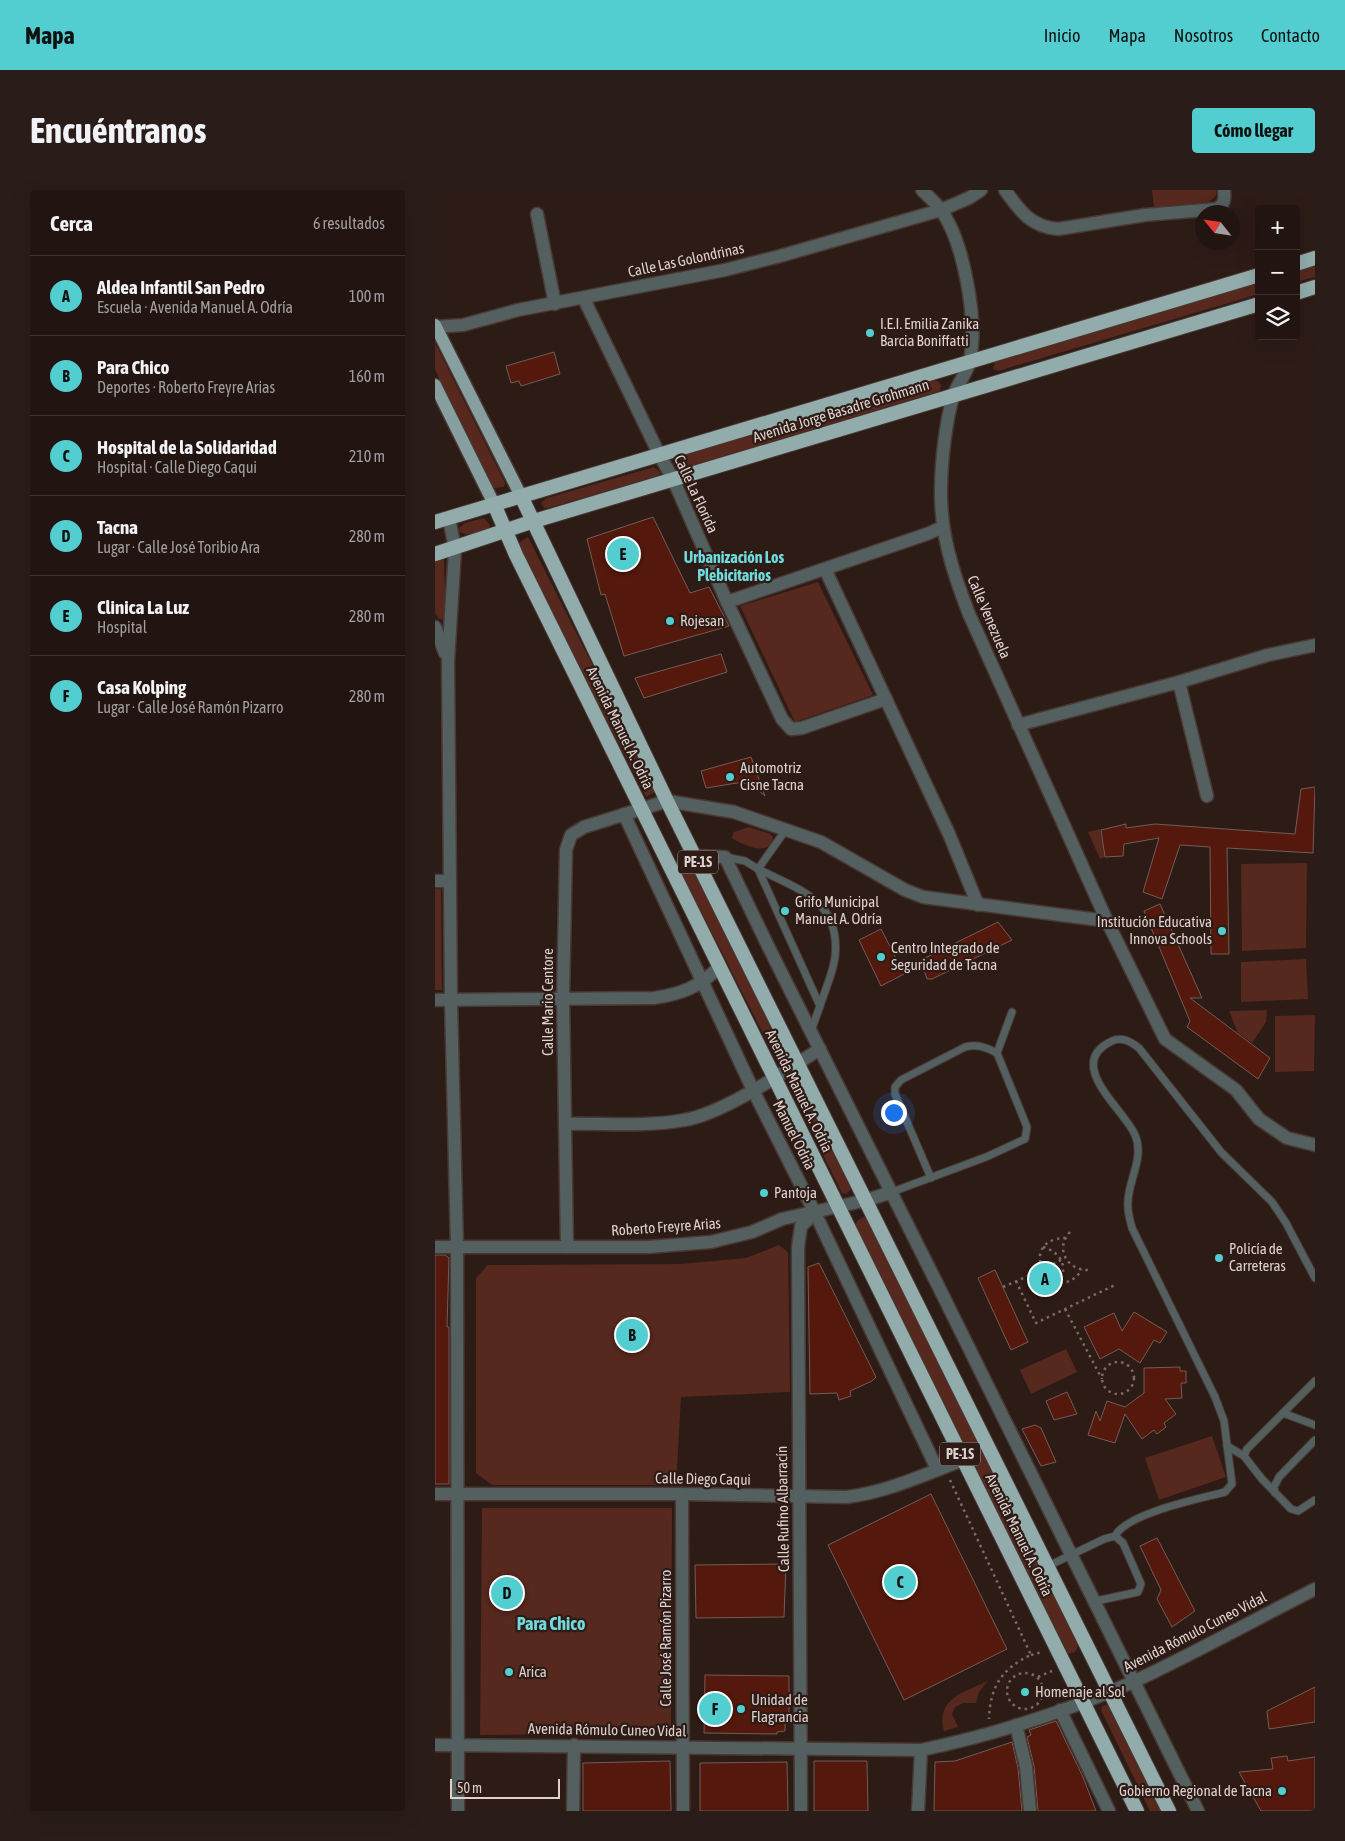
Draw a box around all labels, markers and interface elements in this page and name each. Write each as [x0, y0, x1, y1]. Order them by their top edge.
text: Mapa [25, 22, 75, 49]
text: Inicio [1044, 25, 1080, 46]
text: Mapa [1108, 25, 1146, 46]
text: Nosotros [1174, 25, 1233, 46]
text: Contacto [1261, 25, 1320, 46]
button: Cómo llegar [1192, 108, 1315, 153]
text: Encuéntranos [30, 110, 206, 150]
north arrow [1195, 205, 1240, 250]
map controls [1255, 205, 1300, 340]
button: + [1255, 205, 1300, 250]
text: Cerca [50, 211, 93, 235]
text: 6 resultados [313, 214, 385, 232]
street label: Calle Las Golondrinas [626, 239, 745, 280]
button: − [1255, 250, 1300, 295]
text: Aldea Infantil San Pedro [97, 276, 265, 298]
text: A [62, 287, 70, 305]
text: 100 m [349, 287, 385, 305]
button: layers [1255, 295, 1300, 340]
text: Escuela · Avenida Manuel A. Odría [97, 298, 293, 316]
place label: I.E.I. Emilia Zanika Barcia Boniffatti [880, 315, 979, 349]
marker: I.E.I. Emilia Zanika Barcia Boniffatti [864, 327, 876, 339]
text: Para Chico [97, 356, 170, 378]
text: B [62, 367, 70, 385]
text: 160 m [349, 367, 385, 385]
street label: Avenida Jorge Basadre Grohmann [751, 376, 931, 446]
text: Deportes · Roberto Freyre Arias [97, 378, 275, 396]
text: Hospital de la Solidaridad [97, 436, 277, 458]
text: C [62, 447, 70, 465]
text: 210 m [349, 447, 385, 465]
street label: Calle La Florida [671, 452, 722, 536]
text: Hospital · Calle Diego Caqui [97, 458, 257, 476]
text: Tacna [97, 516, 138, 538]
text: D [62, 527, 70, 545]
text: 280 m [349, 527, 385, 545]
pin: E [607, 535, 639, 573]
text: Lugar · Calle José Toribio Ara [97, 538, 260, 556]
district label: Urbanización Los Plebicitarios [684, 548, 784, 584]
street label: Calle Venezuela [964, 573, 1015, 661]
text: Clinica La Luz [97, 596, 189, 618]
text: E [63, 607, 69, 625]
text: 280 m [349, 607, 385, 625]
place label: Rojesan [680, 612, 724, 629]
marker: Rojesan [664, 615, 676, 627]
text: Hospital [97, 618, 147, 636]
street label: Avenida Manuel A. Odría [583, 664, 658, 792]
text: Casa Kolping [97, 676, 186, 698]
text: F [63, 687, 69, 705]
text: 280 m [349, 687, 385, 705]
text: Lugar · Calle José Ramón Pizarro [97, 698, 283, 716]
place label: Automotriz Cisne Tacna [740, 759, 804, 793]
marker: Automotriz Cisne Tacna [724, 771, 736, 783]
road number: PE-1S [678, 850, 718, 874]
place label: Grifo Municipal Manuel A. Odría [795, 893, 882, 927]
marker: Grifo Municipal Manuel A. Odría [779, 905, 791, 917]
place label: Institución Educativa Innova Schools [1097, 913, 1212, 947]
marker: Institución Educativa Innova Schools [1216, 925, 1228, 937]
place label: Centro Integrado de Seguridad de Tacna [891, 939, 1000, 973]
street label: Calle Mario Centore [539, 948, 556, 1056]
marker: Centro Integrado de Seguridad de Tacna [875, 951, 887, 963]
street label: Avenida Manuel A. Odría [762, 1027, 837, 1155]
street label: Manuel Odria [770, 1097, 819, 1172]
your location [881, 1100, 907, 1126]
place label: Pantoja [774, 1184, 817, 1201]
marker: Pantoja [758, 1187, 770, 1199]
street label: Roberto Freyre Arias [611, 1214, 721, 1239]
place label: Policía de Carreteras [1229, 1240, 1286, 1274]
marker: Policía de Carreteras [1213, 1252, 1225, 1264]
pin: A [1029, 1260, 1061, 1298]
pin: B [616, 1316, 648, 1354]
road number: PE-1S [940, 1442, 980, 1466]
street label: Calle Rufino Albarracín [773, 1446, 792, 1572]
street label: Calle Diego Caqui [655, 1469, 751, 1488]
street label: Avenida Manuel A. Odría [982, 1471, 1057, 1599]
pin: C [884, 1563, 916, 1601]
street label: Calle José Ramón Pizarro [657, 1570, 674, 1706]
pin: D [491, 1574, 523, 1612]
street label: Avenida Rómulo Cuneo Vidal [1120, 1588, 1269, 1675]
district label: Para Chico [517, 1613, 585, 1634]
place label: Arica [519, 1663, 547, 1680]
marker: Arica [503, 1666, 515, 1678]
place label: Homenaje al Sol [1035, 1683, 1125, 1700]
marker: Homenaje al Sol [1019, 1686, 1031, 1698]
pin: F [699, 1690, 731, 1728]
place label: Unidad de Flagrancia [751, 1691, 809, 1725]
marker: Unidad de Flagrancia [735, 1703, 747, 1715]
street label: Avenida Rómulo Cuneo Vidal [528, 1720, 686, 1739]
scale bar [450, 1776, 560, 1799]
text: 50 m [457, 1780, 482, 1796]
place label: Gobierno Regional de Tacna [1119, 1782, 1272, 1799]
marker: Gobierno Regional de Tacna [1276, 1785, 1288, 1797]

